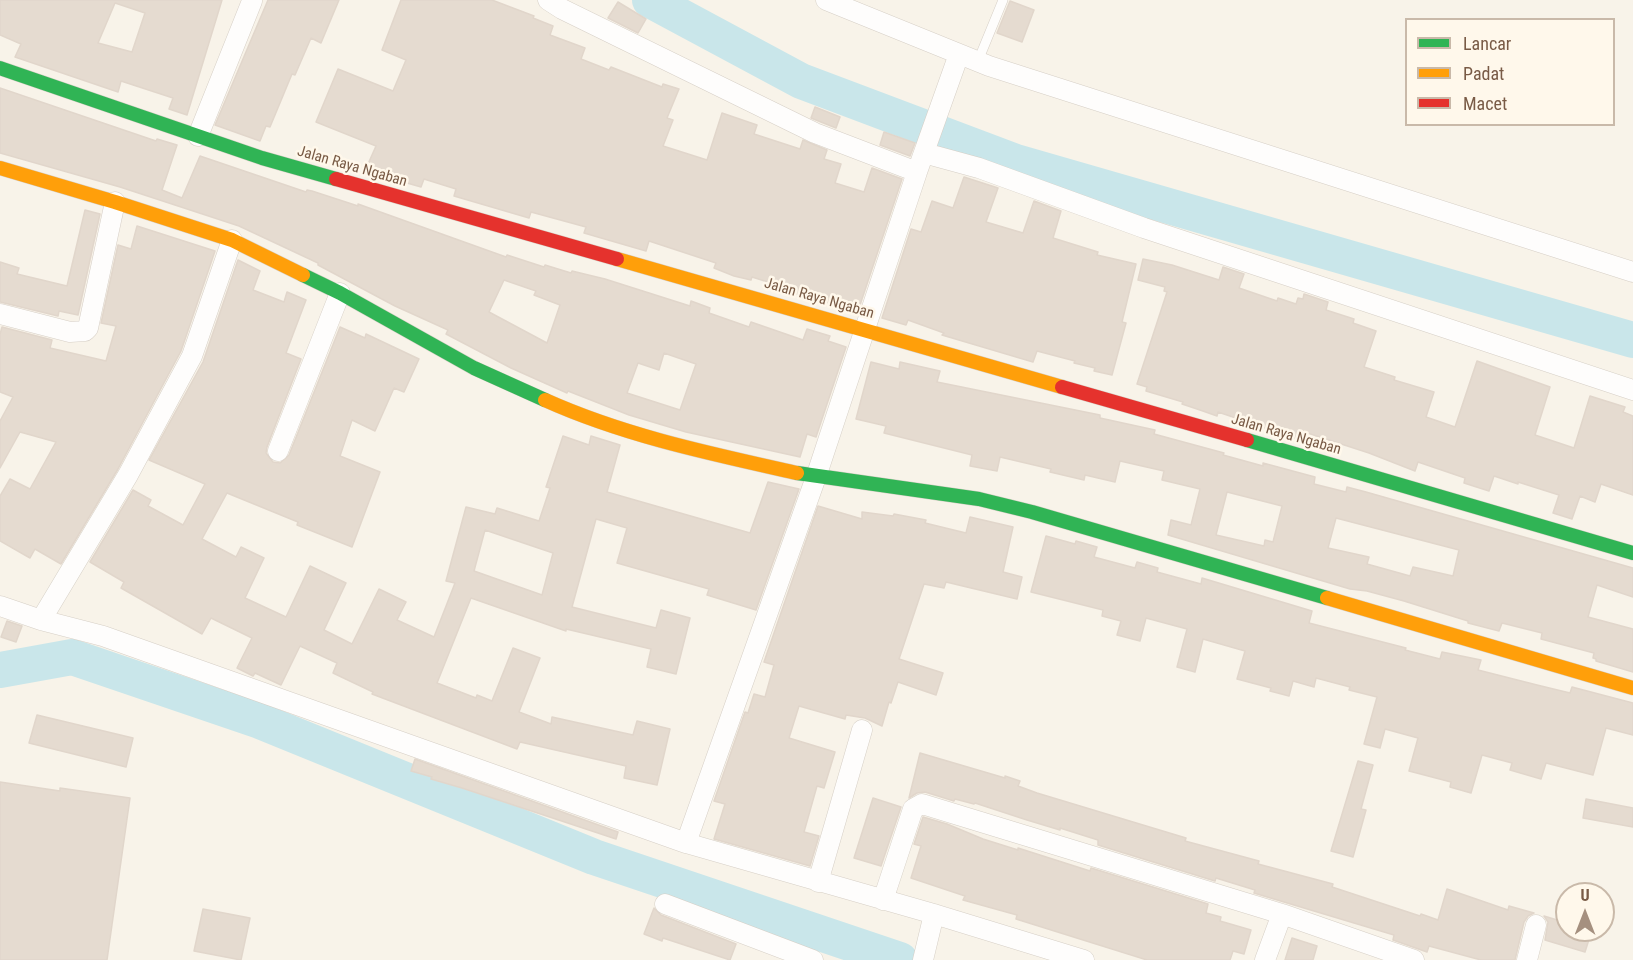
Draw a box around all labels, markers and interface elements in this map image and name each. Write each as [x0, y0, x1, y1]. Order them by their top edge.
legend [1405, 18, 1615, 126]
text: Lancar [1463, 33, 1511, 54]
text: Padat [1463, 63, 1504, 84]
text: Macet [1463, 93, 1507, 114]
street label: Jalan Raya Ngaban [295, 143, 409, 191]
street label: Jalan Raya Ngaban [762, 275, 876, 323]
street label: Jalan Raya Ngaban [1229, 411, 1343, 459]
north arrow [1555, 882, 1615, 942]
text: U [1580, 886, 1590, 905]

